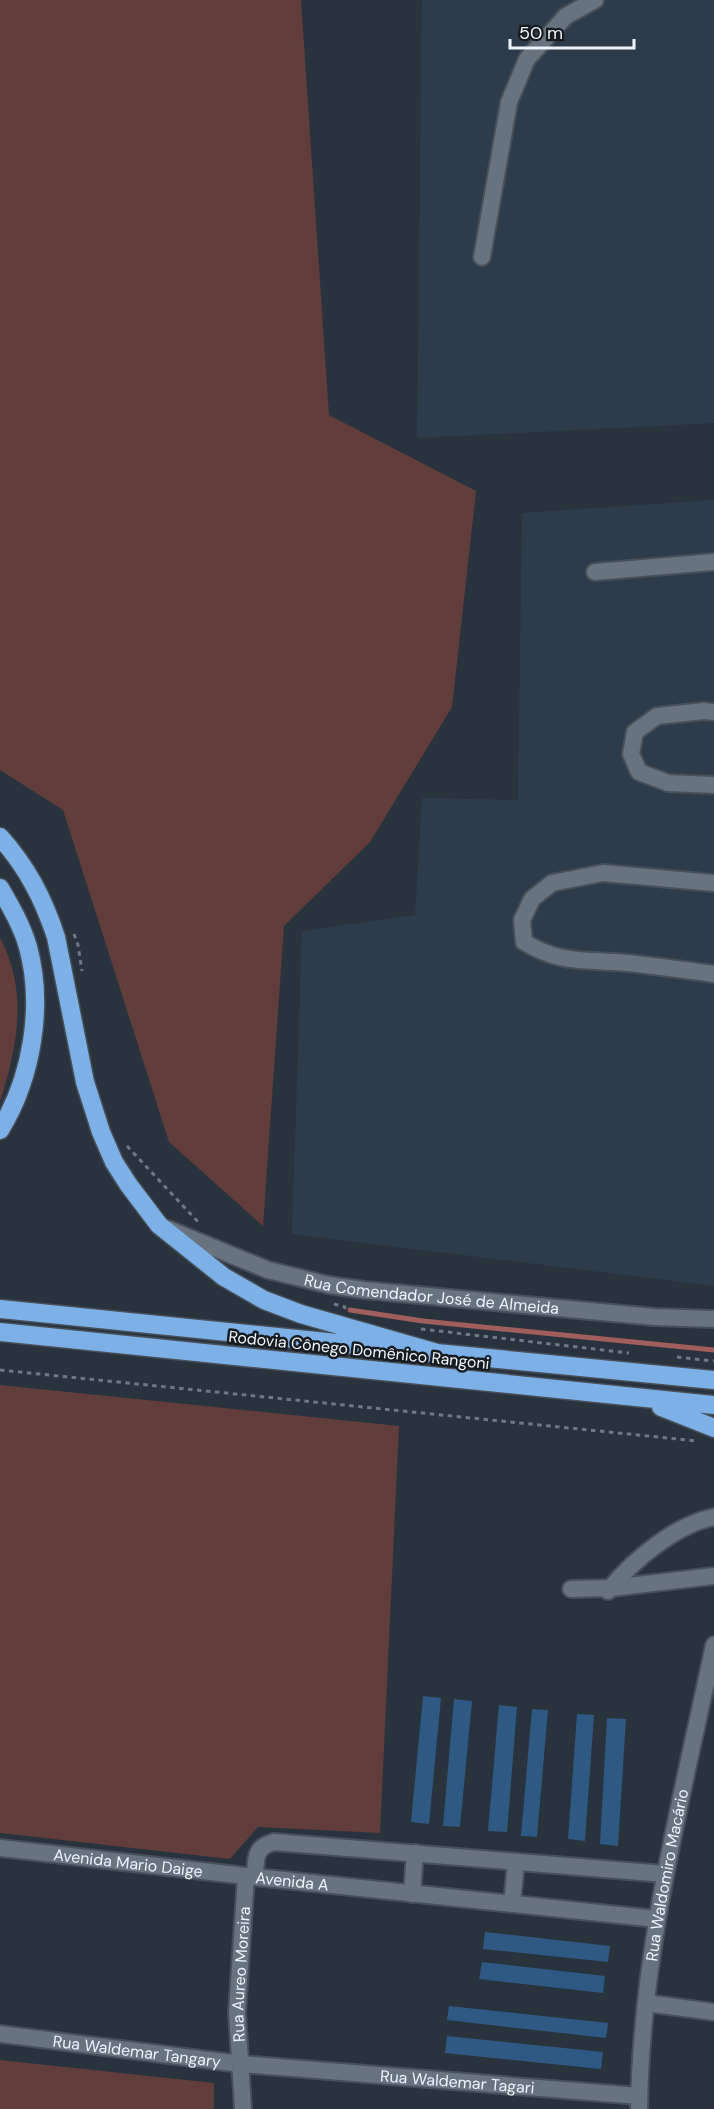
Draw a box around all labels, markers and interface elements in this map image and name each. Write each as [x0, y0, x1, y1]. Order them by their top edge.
scale bar [510, 12, 634, 50]
text: 50 m [519, 21, 563, 45]
street label: Rua Comendador José de Almeida [302, 1269, 560, 1319]
street label: Rodovia Cônego Domênico Rangoni [227, 1326, 491, 1374]
street label: Rua Waldomiro Macário [641, 1787, 693, 1963]
street label: Avenida Mario Daige [52, 1844, 204, 1882]
street label: Avenida A [254, 1867, 330, 1895]
street label: Rua Aureo Moreira [226, 1906, 254, 2043]
street label: Rua Waldemar Tangary [52, 2030, 222, 2072]
street label: Rua Waldemar Tagari [379, 2065, 536, 2098]

